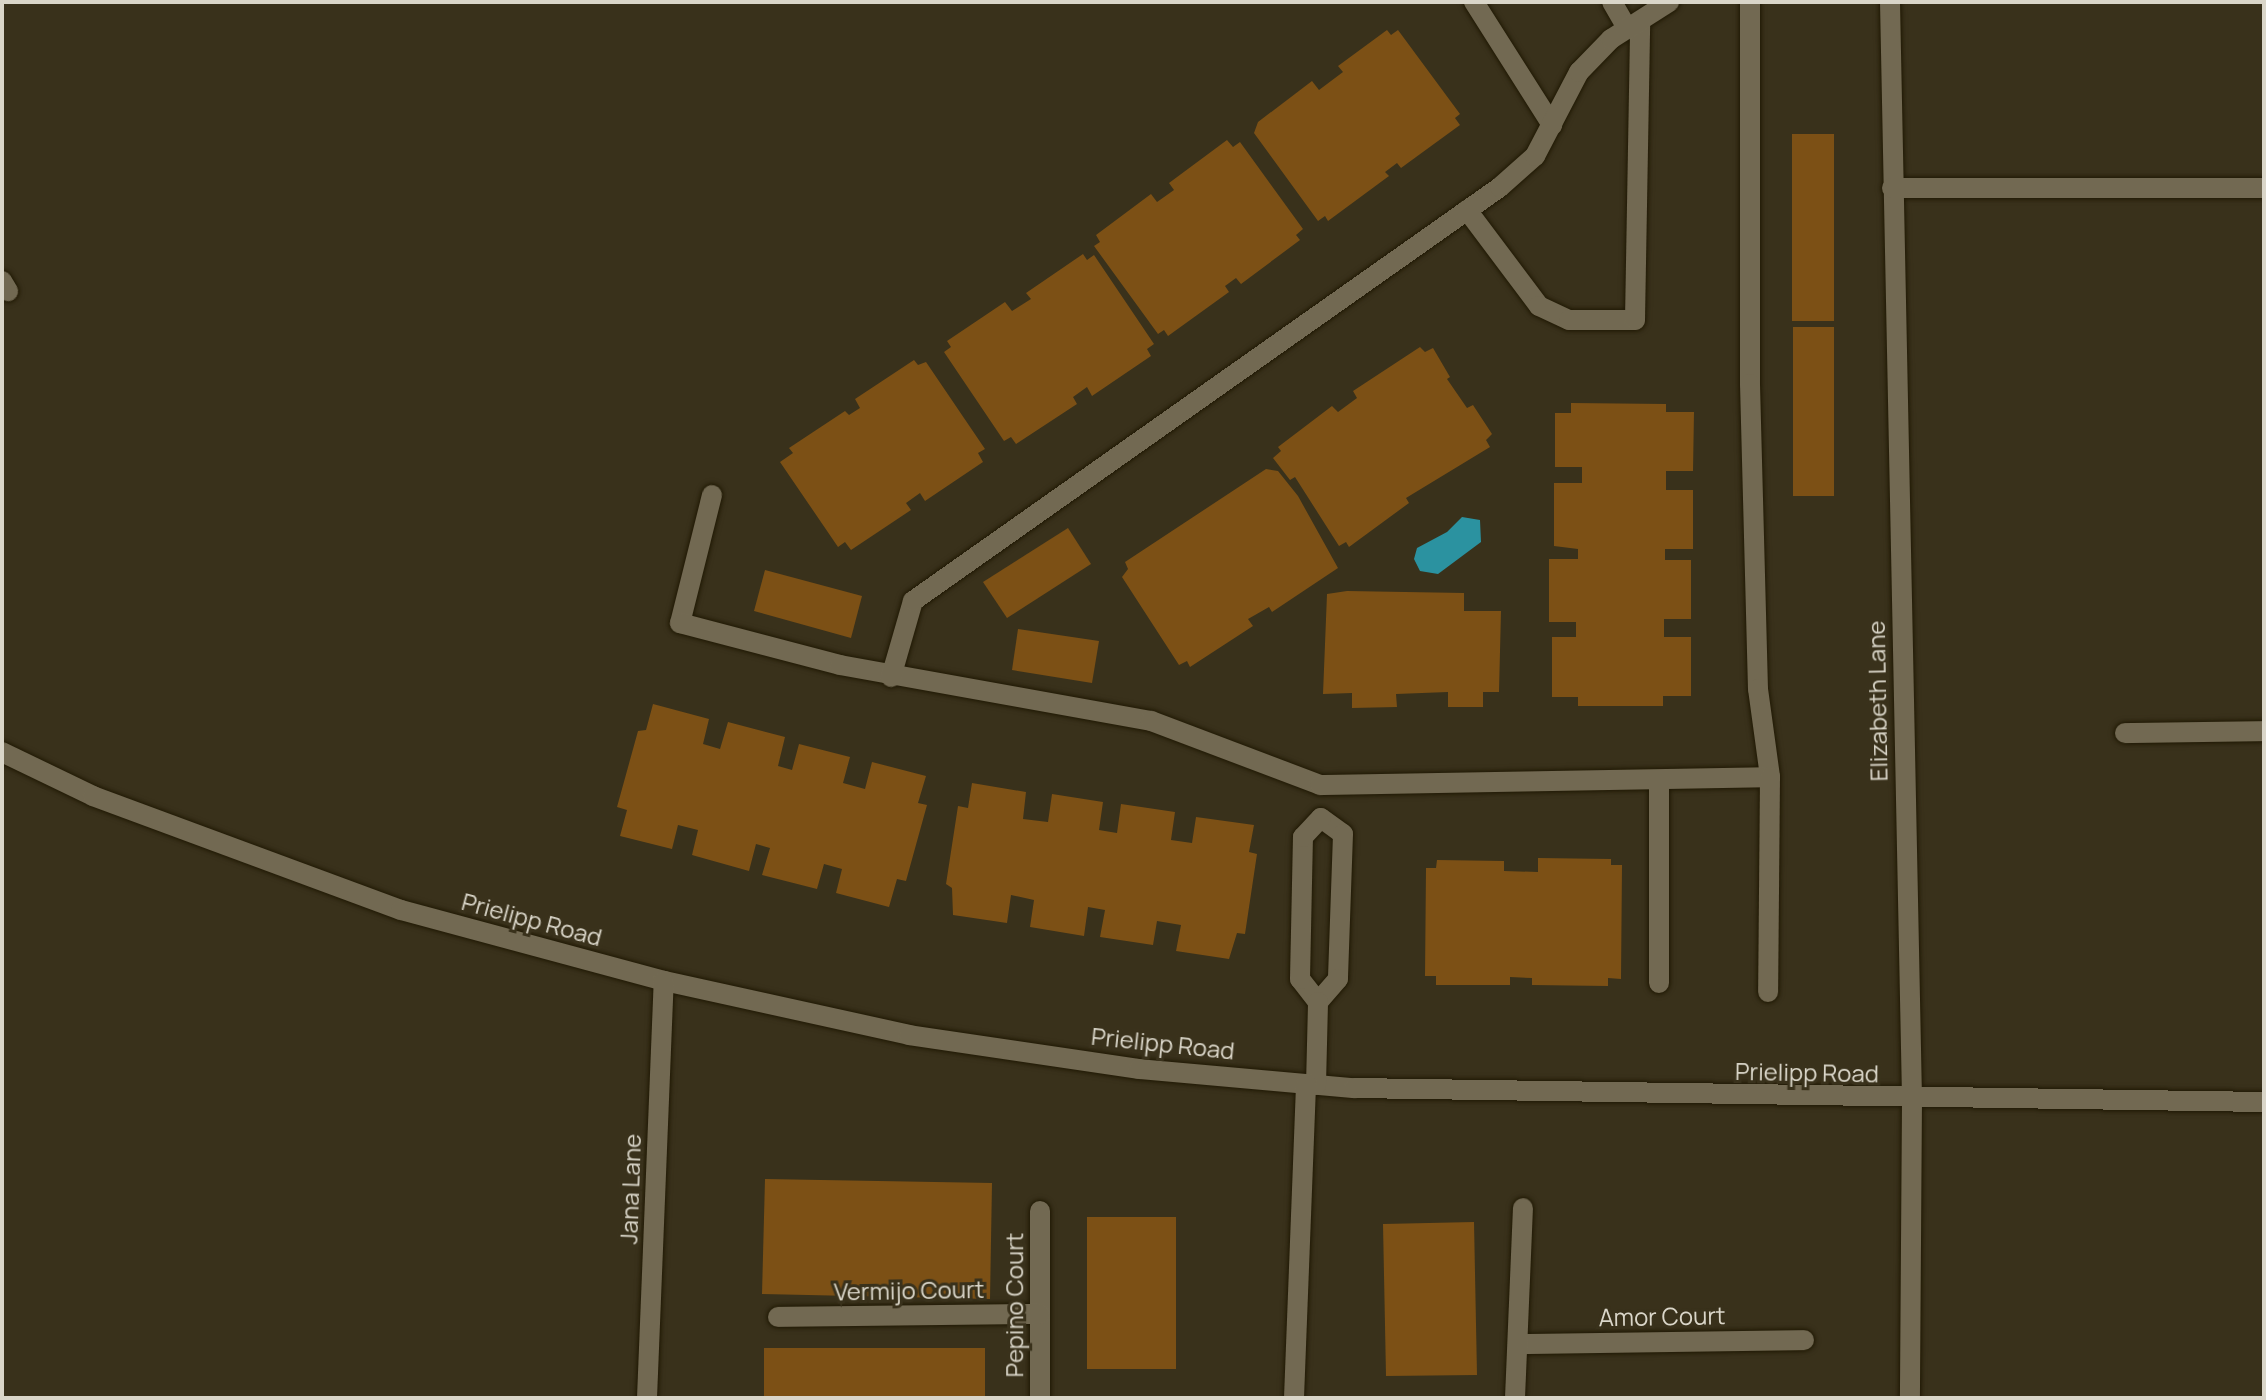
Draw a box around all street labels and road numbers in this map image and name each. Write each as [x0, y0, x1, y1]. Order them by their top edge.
street label: Elizabeth Lane [1861, 620, 1893, 782]
street label: Prielipp Road [459, 886, 605, 952]
street label: Prielipp Road [1090, 1021, 1236, 1065]
street label: Prielipp Road [1735, 1056, 1879, 1088]
street label: Jana Lane [614, 1133, 646, 1245]
street label: Pepino Court [1000, 1233, 1028, 1377]
street label: Vermijo Court [833, 1274, 985, 1306]
street label: Amor Court [1598, 1300, 1726, 1332]

